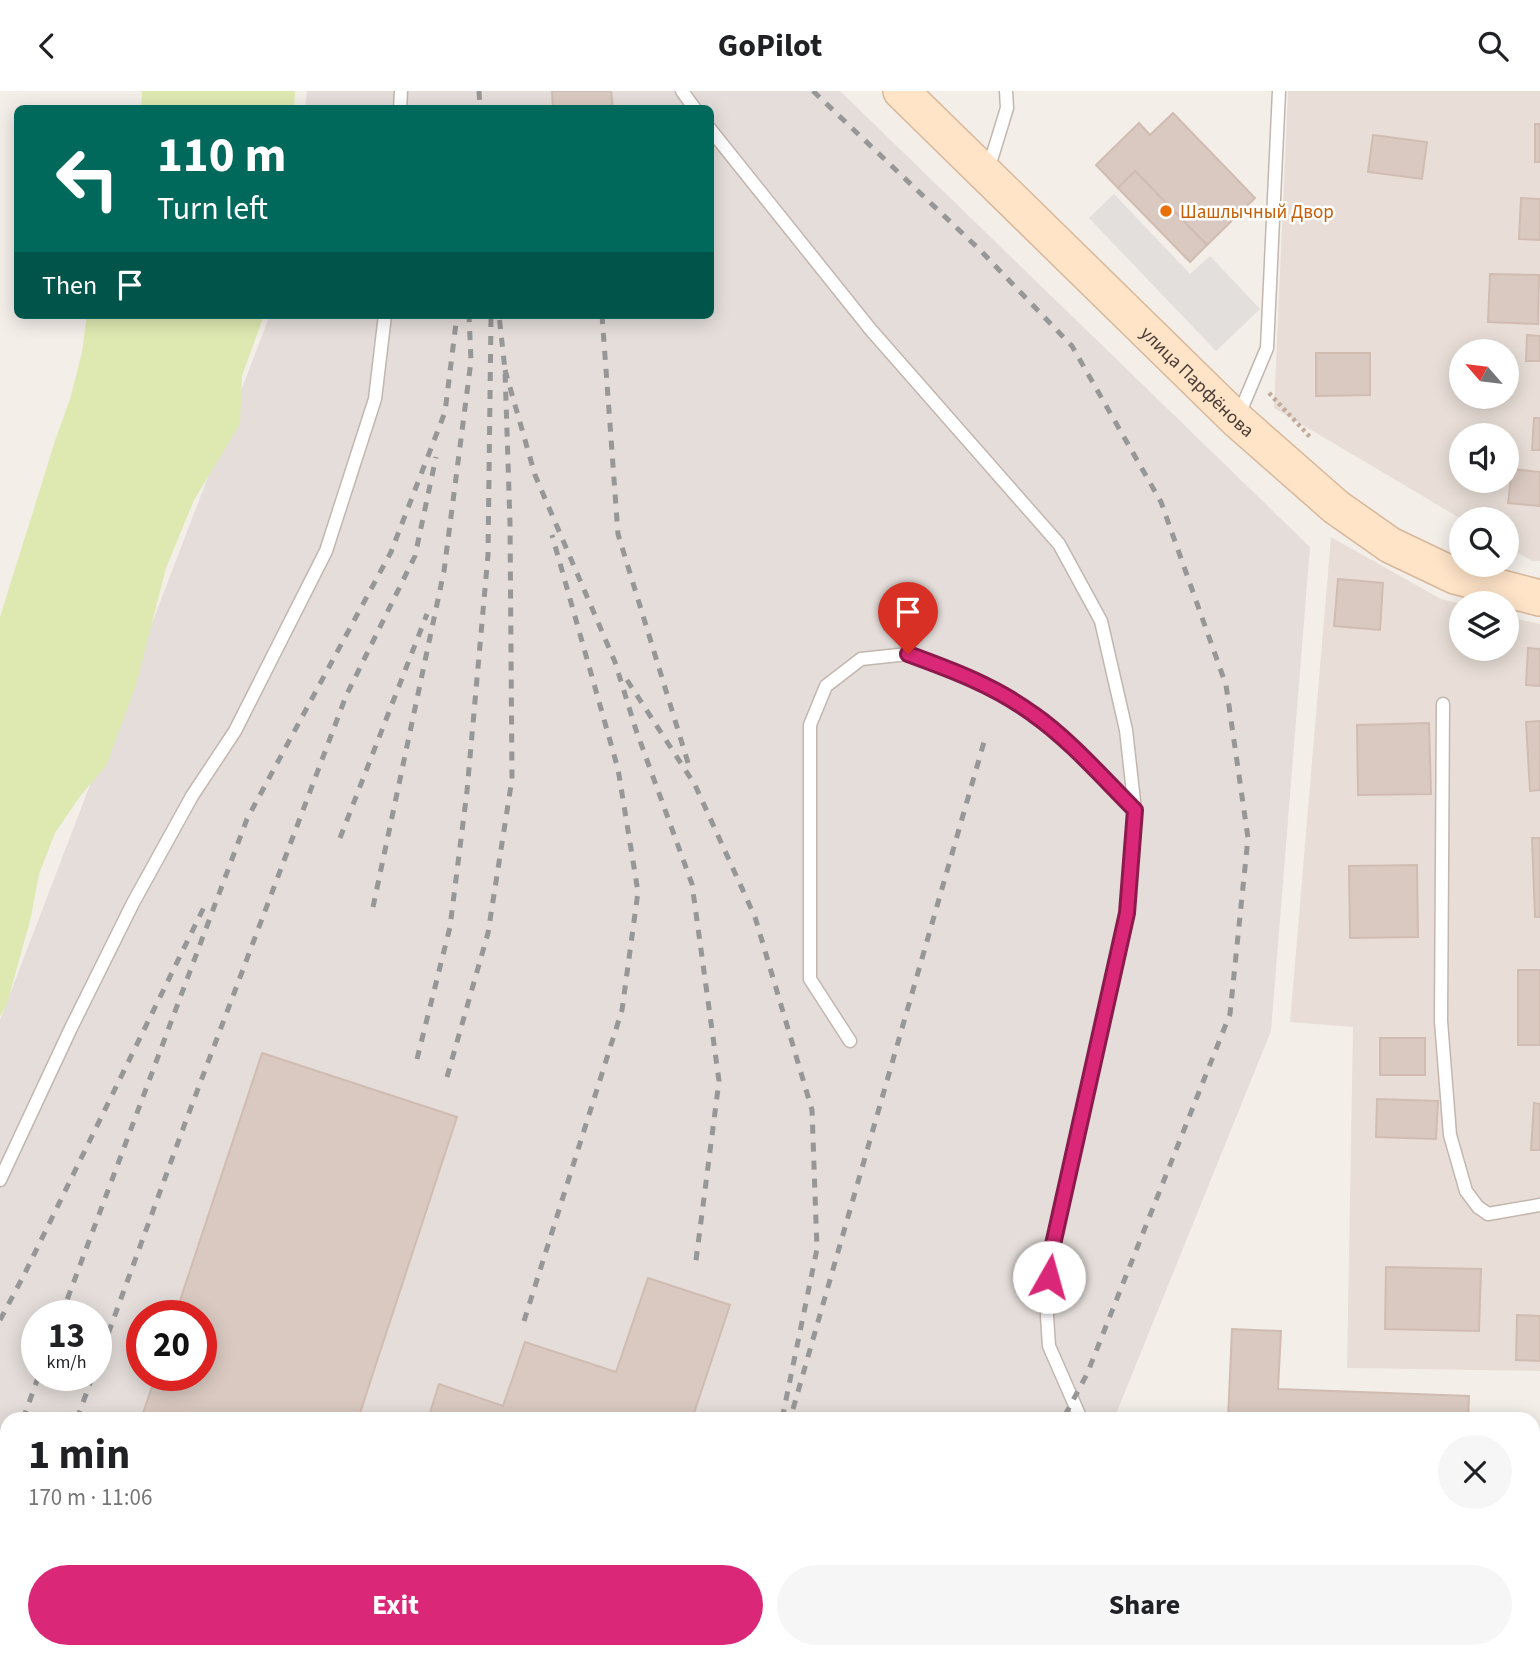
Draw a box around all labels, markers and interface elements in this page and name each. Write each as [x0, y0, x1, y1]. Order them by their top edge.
text: GoPilot [718, 23, 822, 69]
icon: back [28, 27, 66, 65]
icon: search [1474, 27, 1512, 65]
text: 110 m [157, 121, 286, 191]
icon: left [42, 133, 133, 224]
text: Turn left [157, 186, 268, 232]
place label: Шашлычный Двор [1180, 199, 1334, 226]
marker: Шашлычный Двор [1158, 203, 1174, 219]
icon: arrive [111, 266, 149, 304]
text: Then [42, 267, 97, 304]
street label: улица Парфёнова [1134, 320, 1260, 444]
north arrow [1449, 339, 1519, 409]
map controls [1449, 339, 1519, 661]
button: sound [1449, 423, 1519, 493]
button: search [1449, 507, 1519, 577]
pin [878, 582, 938, 654]
button: layers [1449, 591, 1519, 661]
icon: arrive [889, 593, 927, 631]
position arrow [1012, 1240, 1086, 1314]
speed limit sign: 20 [126, 1300, 217, 1391]
text: 13 [48, 1311, 85, 1361]
text: km/h [47, 1350, 86, 1375]
text: 1 min [28, 1425, 130, 1485]
button: close [1438, 1435, 1512, 1509]
text: 170 m · 11:06 [28, 1481, 152, 1514]
button: Exit [28, 1565, 763, 1645]
button: Share [777, 1565, 1512, 1645]

